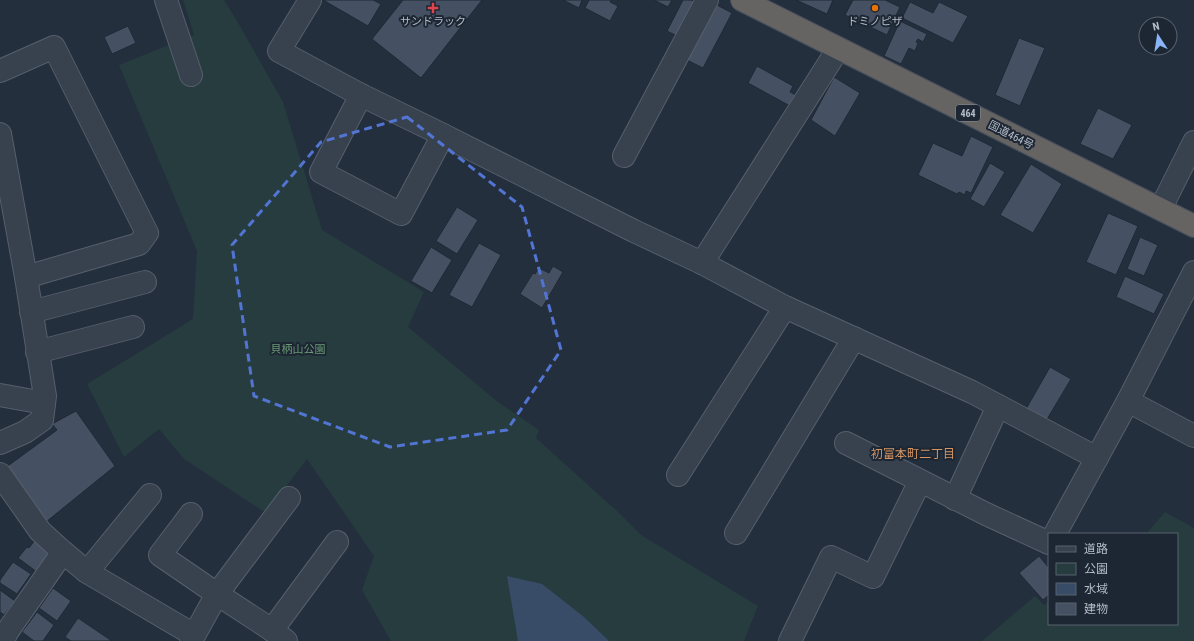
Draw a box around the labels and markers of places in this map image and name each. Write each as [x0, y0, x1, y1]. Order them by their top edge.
marker: サンドラック [428, 3, 438, 13]
marker: ドミノピザ [870, 3, 880, 13]
place label: サンドラック [400, 15, 466, 28]
place label: ドミノピザ [848, 15, 903, 28]

